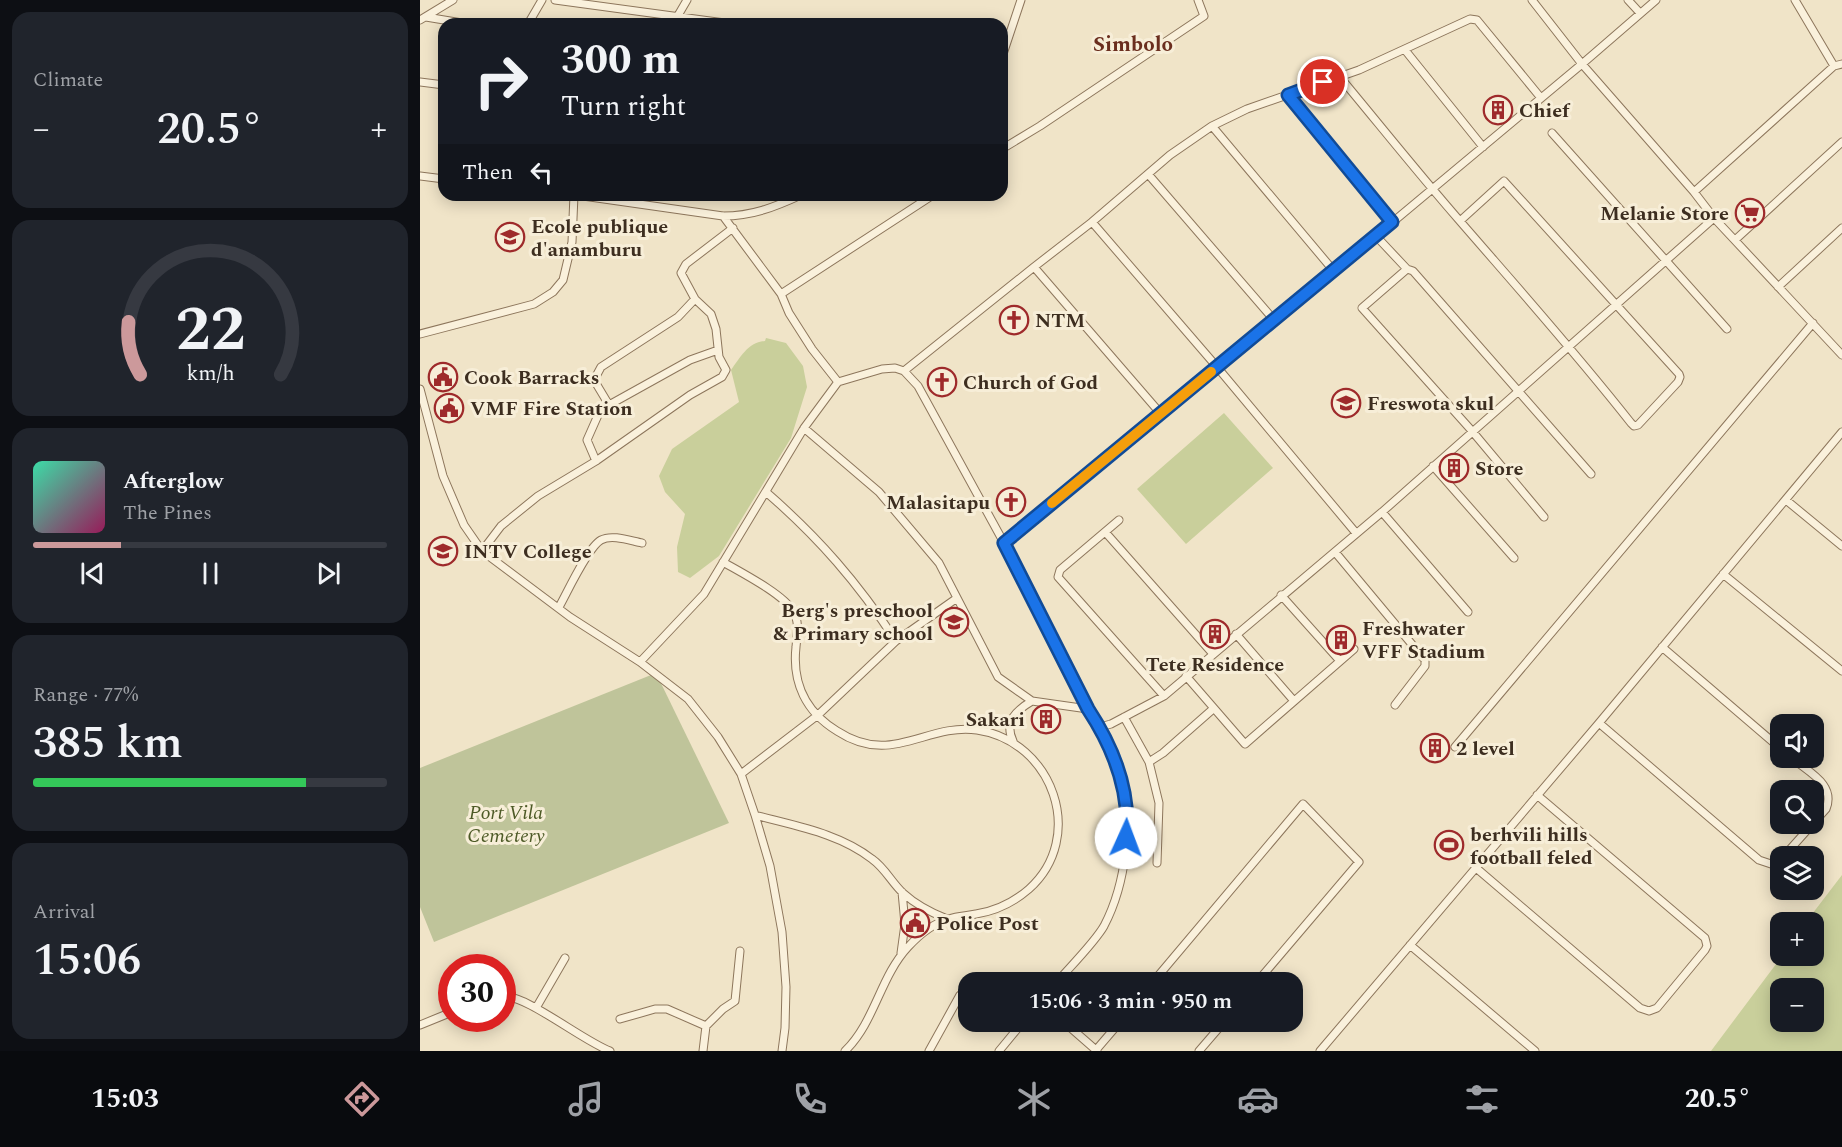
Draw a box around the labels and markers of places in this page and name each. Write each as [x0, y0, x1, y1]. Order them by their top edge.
pin [1297, 56, 1348, 107]
building icon: Chief [1482, 94, 1514, 126]
place label: Chief [1519, 96, 1571, 126]
supermarket icon: Melanie Store [1734, 197, 1766, 229]
place label: Melanie Store [1600, 199, 1729, 229]
place label: Ecole publique d'anamburu [531, 212, 668, 265]
school or university icon: Ecole publique d'anamburu [494, 221, 526, 253]
church icon: NTM [998, 304, 1030, 336]
place label: NTM [1035, 306, 1085, 336]
public building icon: Cook Barracks [427, 361, 459, 393]
place label: Cook Barracks [464, 363, 600, 393]
church icon: Church of God [926, 366, 958, 398]
place label: Church of God [963, 368, 1099, 398]
school or university icon: Freswota skul [1330, 387, 1362, 419]
place label: Freswota skul [1367, 389, 1494, 419]
public building icon: VMF Fire Station [433, 392, 465, 424]
place label: VMF Fire Station [470, 394, 633, 424]
building icon: Store [1438, 452, 1470, 484]
place label: Store [1475, 454, 1524, 484]
church icon: Malasitapu [995, 486, 1027, 518]
place label: Malasitapu [886, 488, 990, 518]
school or university icon: INTV College [427, 535, 459, 567]
place label: INTV College [464, 537, 592, 567]
place label: Berg's preschool & Primary school [773, 596, 933, 649]
school or university icon: Berg's preschool & Primary school [938, 606, 970, 638]
place label: Freshwater VFF Stadium [1362, 614, 1485, 667]
building icon: Tete Residence [1199, 618, 1231, 650]
building icon: Freshwater VFF Stadium [1325, 624, 1357, 656]
place label: Tete Residence [1146, 650, 1284, 680]
building icon: Sakari [1030, 703, 1062, 735]
place label: Sakari [966, 705, 1025, 735]
building icon: 2 level [1419, 732, 1451, 764]
place label: 2 level [1456, 734, 1515, 764]
place label: berhvili hills football feled [1470, 820, 1593, 873]
sports icon: berhvili hills football feled [1433, 829, 1465, 861]
public building icon: Police Post [899, 907, 931, 939]
place label: Police Post [936, 909, 1039, 939]

